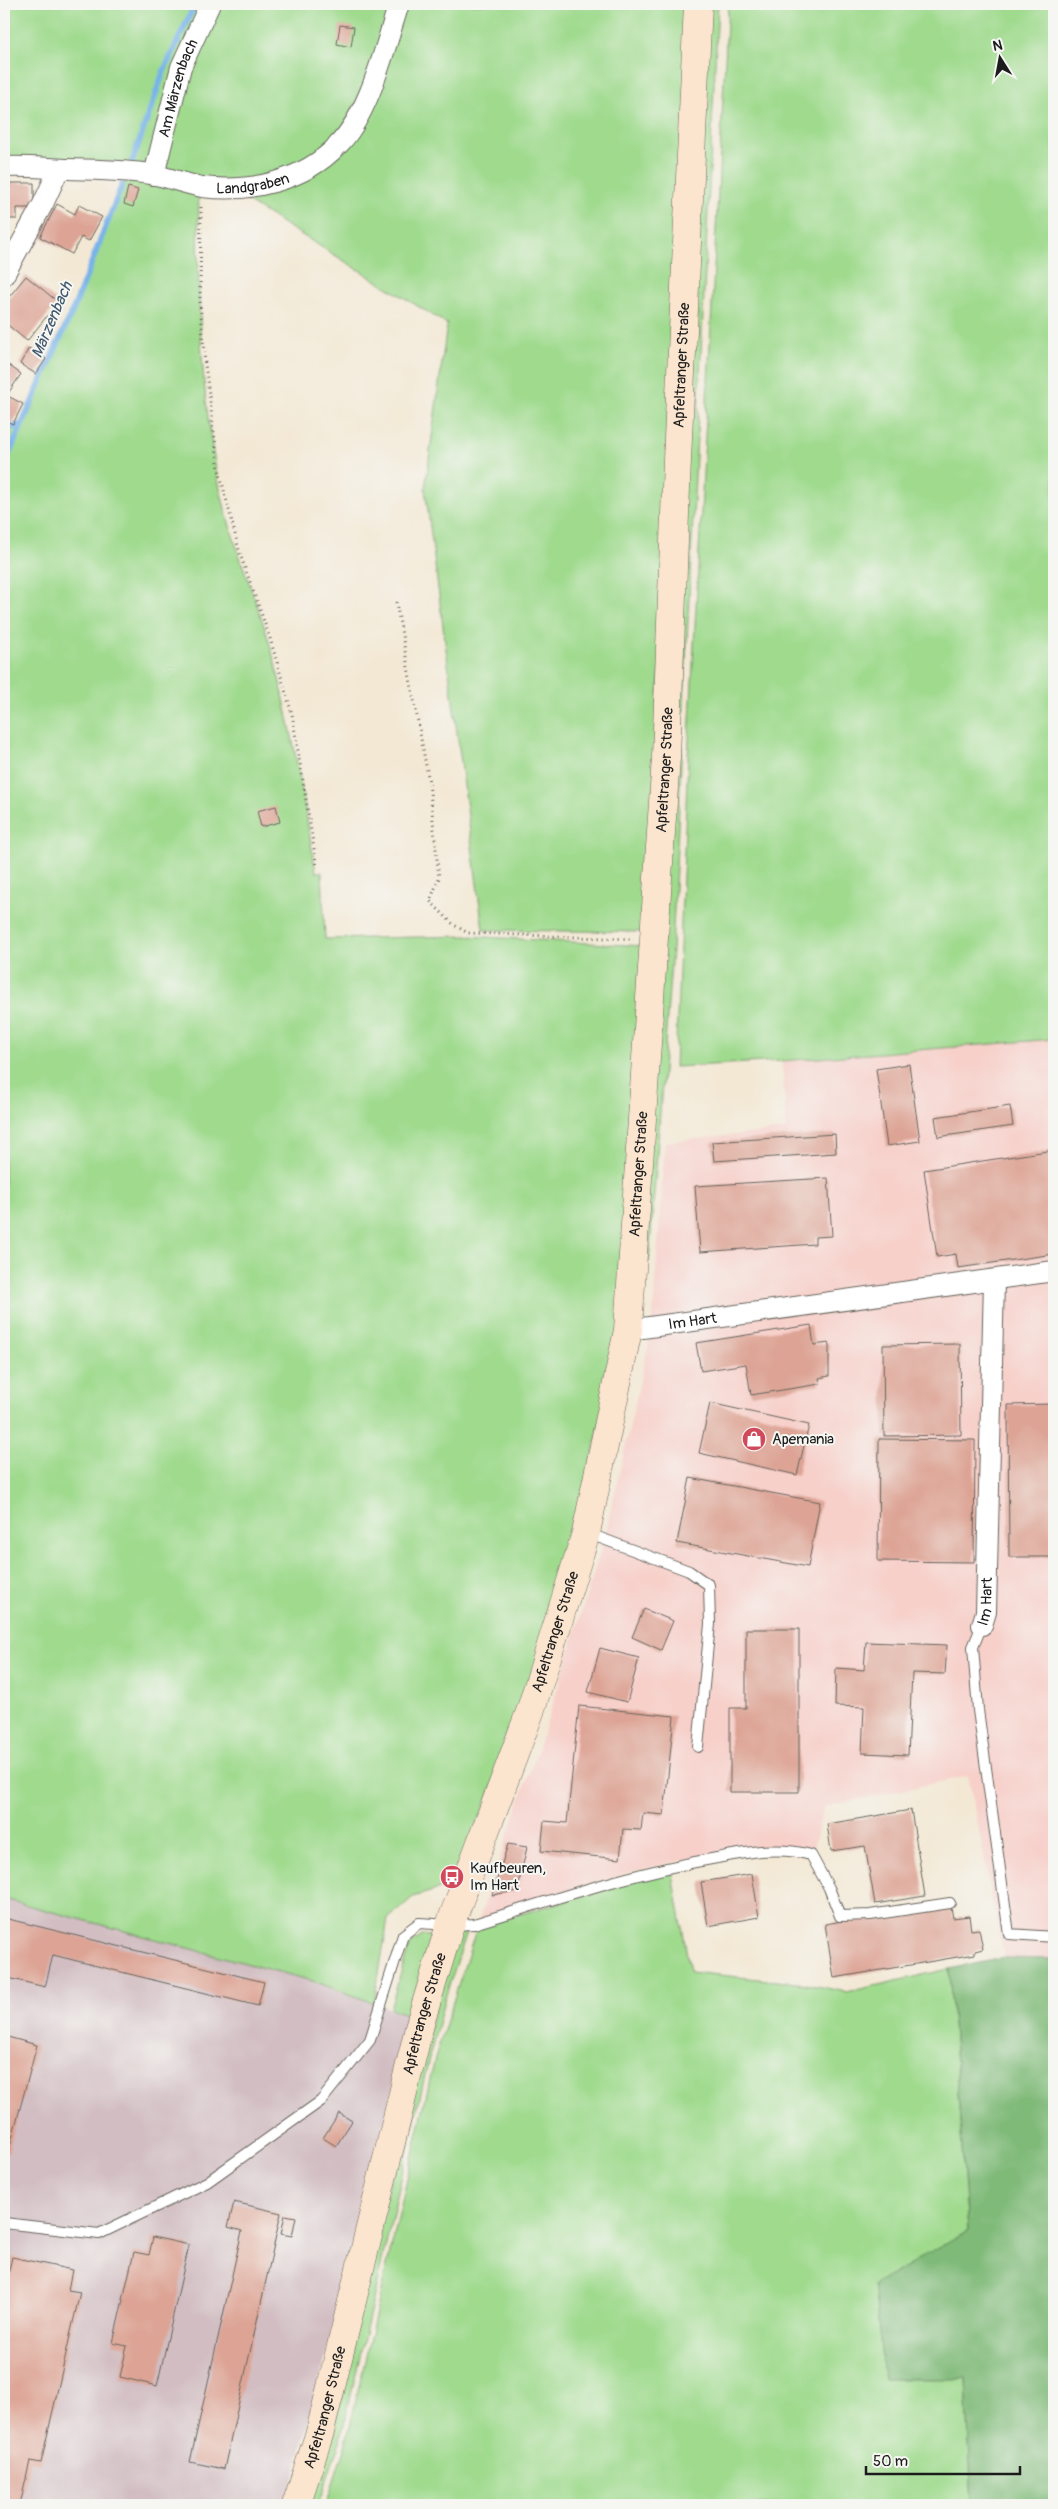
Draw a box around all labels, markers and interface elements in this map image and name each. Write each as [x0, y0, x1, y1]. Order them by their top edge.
north arrow [976, 32, 1026, 82]
street label: Am Märzenbach [154, 36, 202, 139]
text: N [991, 36, 1004, 55]
street label: Landgraben [216, 168, 292, 198]
water label: Märzenbach [27, 278, 78, 361]
street label: Apfeltranger Straße [669, 301, 694, 429]
street label: Apfeltranger Straße [651, 706, 677, 833]
street label: Apfeltranger Straße [625, 1110, 652, 1237]
street label: Im Hart [667, 1308, 719, 1334]
shop icon: Apemania [741, 1426, 767, 1452]
place label: Apemania [772, 1430, 834, 1449]
street label: Apfeltranger Straße [527, 1568, 583, 1695]
street label: Im Hart [973, 1576, 996, 1628]
place label: Kaufbeuren, Im Hart [470, 1859, 546, 1895]
bus stop icon: Kaufbeuren, Im Hart [439, 1864, 465, 1890]
street label: Apfeltranger Straße [398, 1950, 451, 2077]
street label: Apfeltranger Straße [299, 2344, 350, 2471]
scale bar [866, 2444, 1019, 2476]
text: 50 m [873, 2452, 908, 2471]

